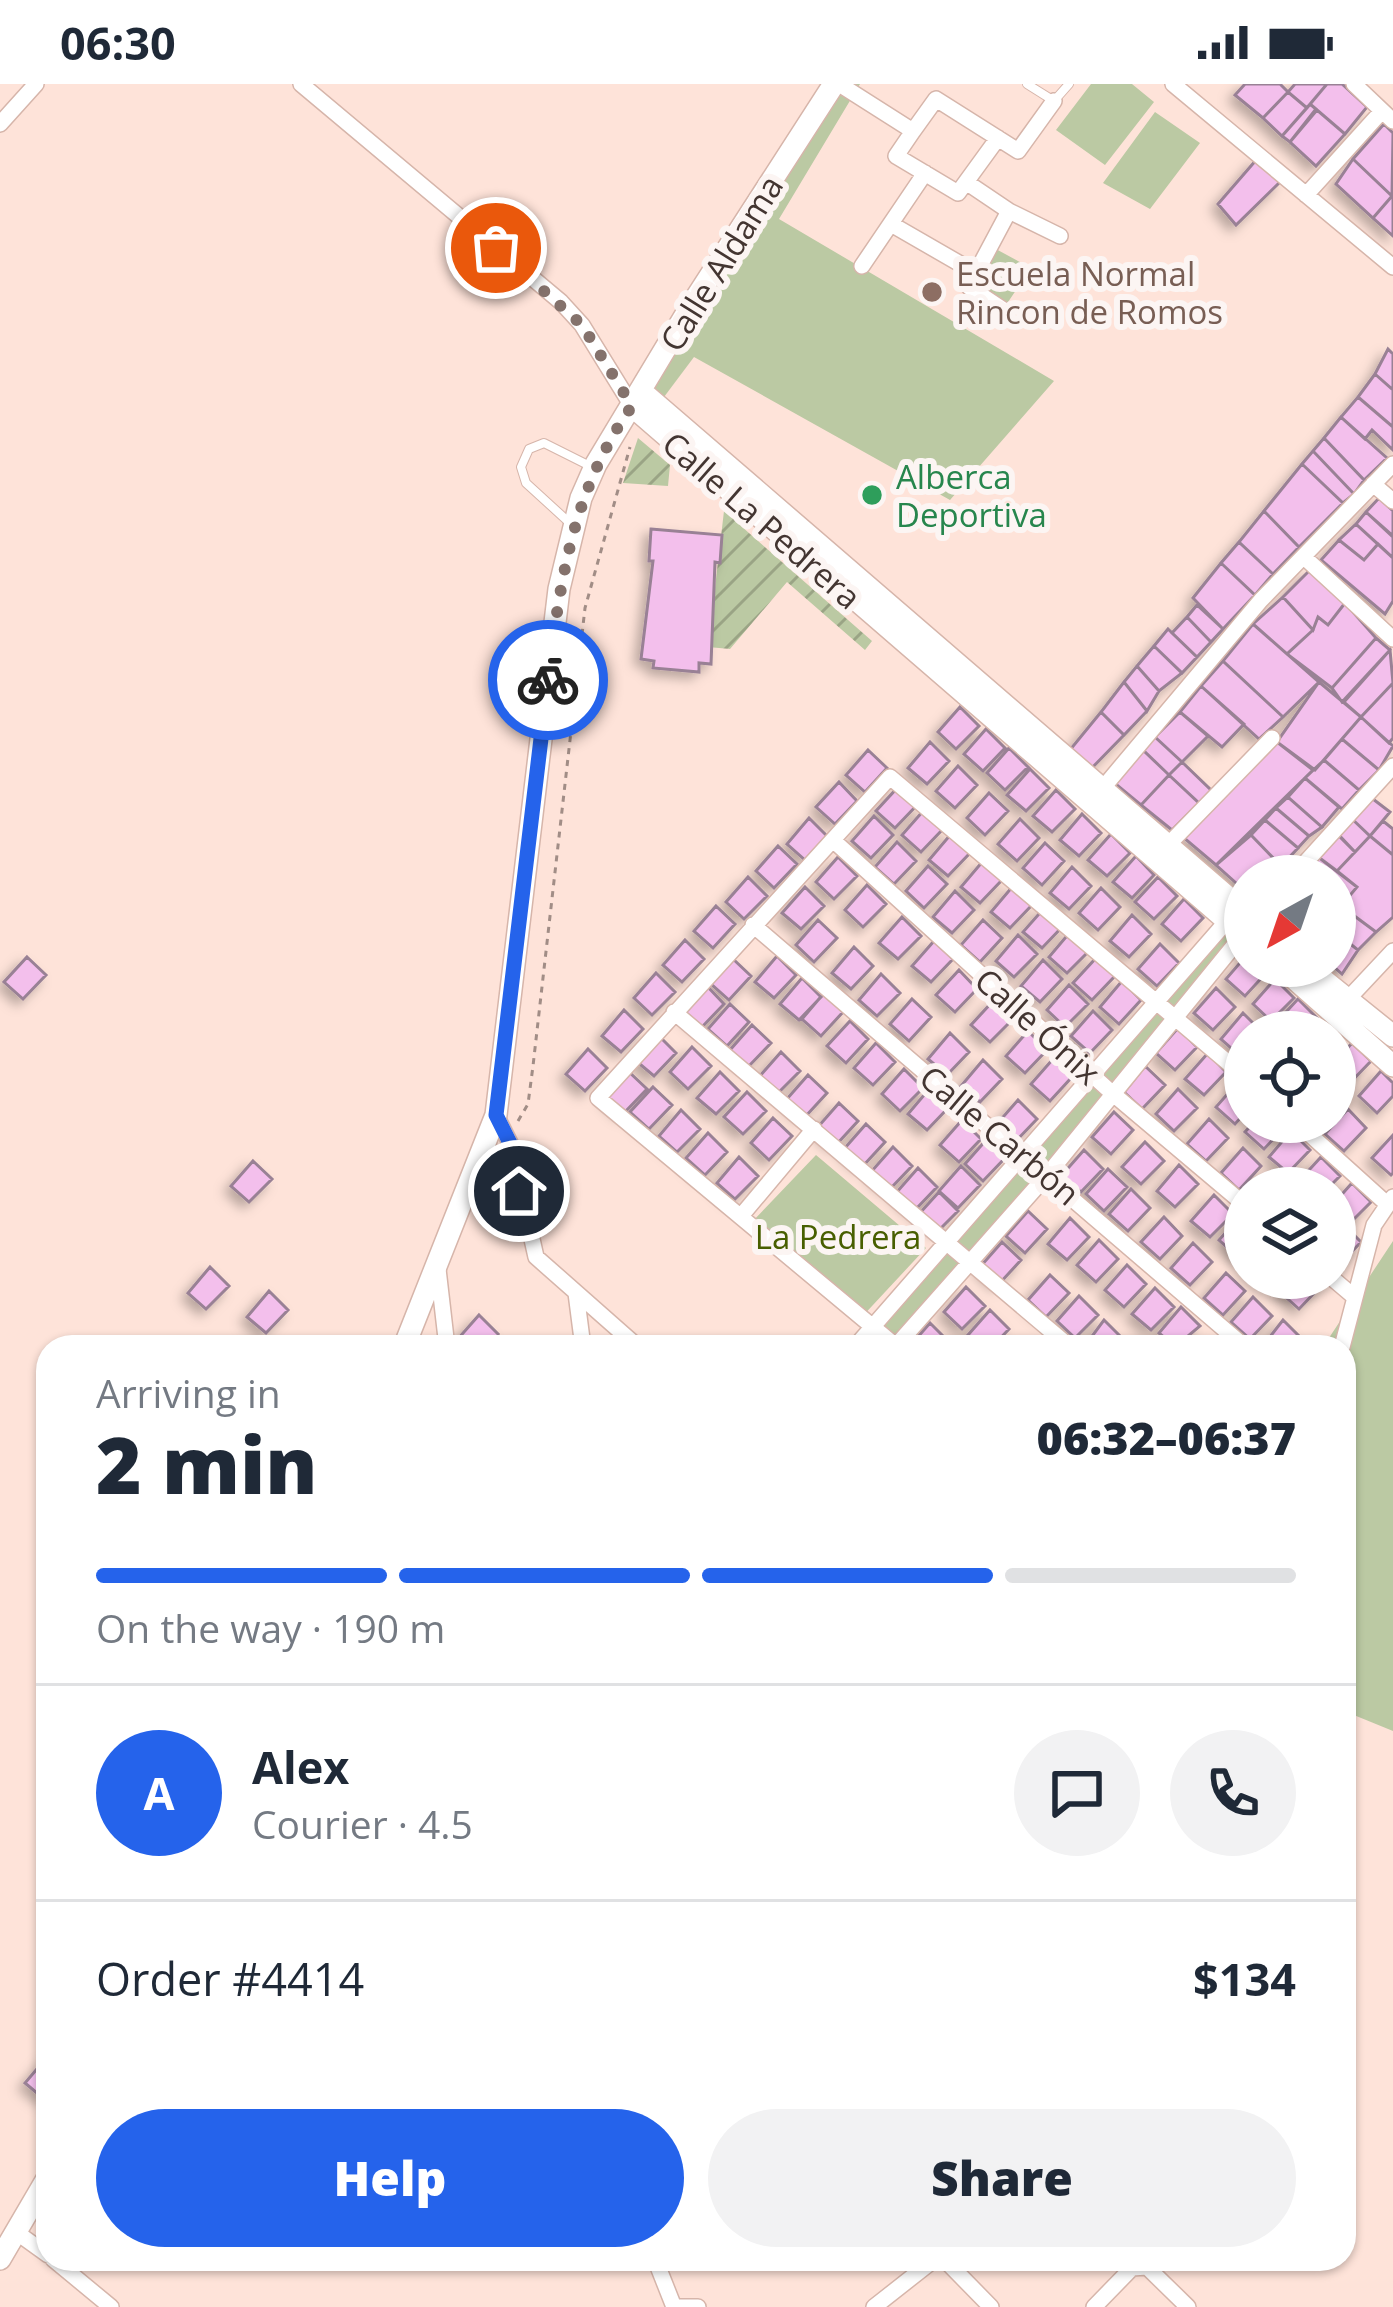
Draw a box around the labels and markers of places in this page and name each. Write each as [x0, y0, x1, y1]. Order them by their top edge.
pin [445, 197, 547, 299]
place label: Escuela Normal Rincon de Romos [956, 251, 1223, 334]
marker: Escuela Normal Rincon de Romos [919, 279, 945, 305]
place label: Alberca Deportiva [896, 454, 1047, 537]
marker: Alberca Deportiva [859, 482, 885, 508]
pin [468, 1140, 570, 1242]

